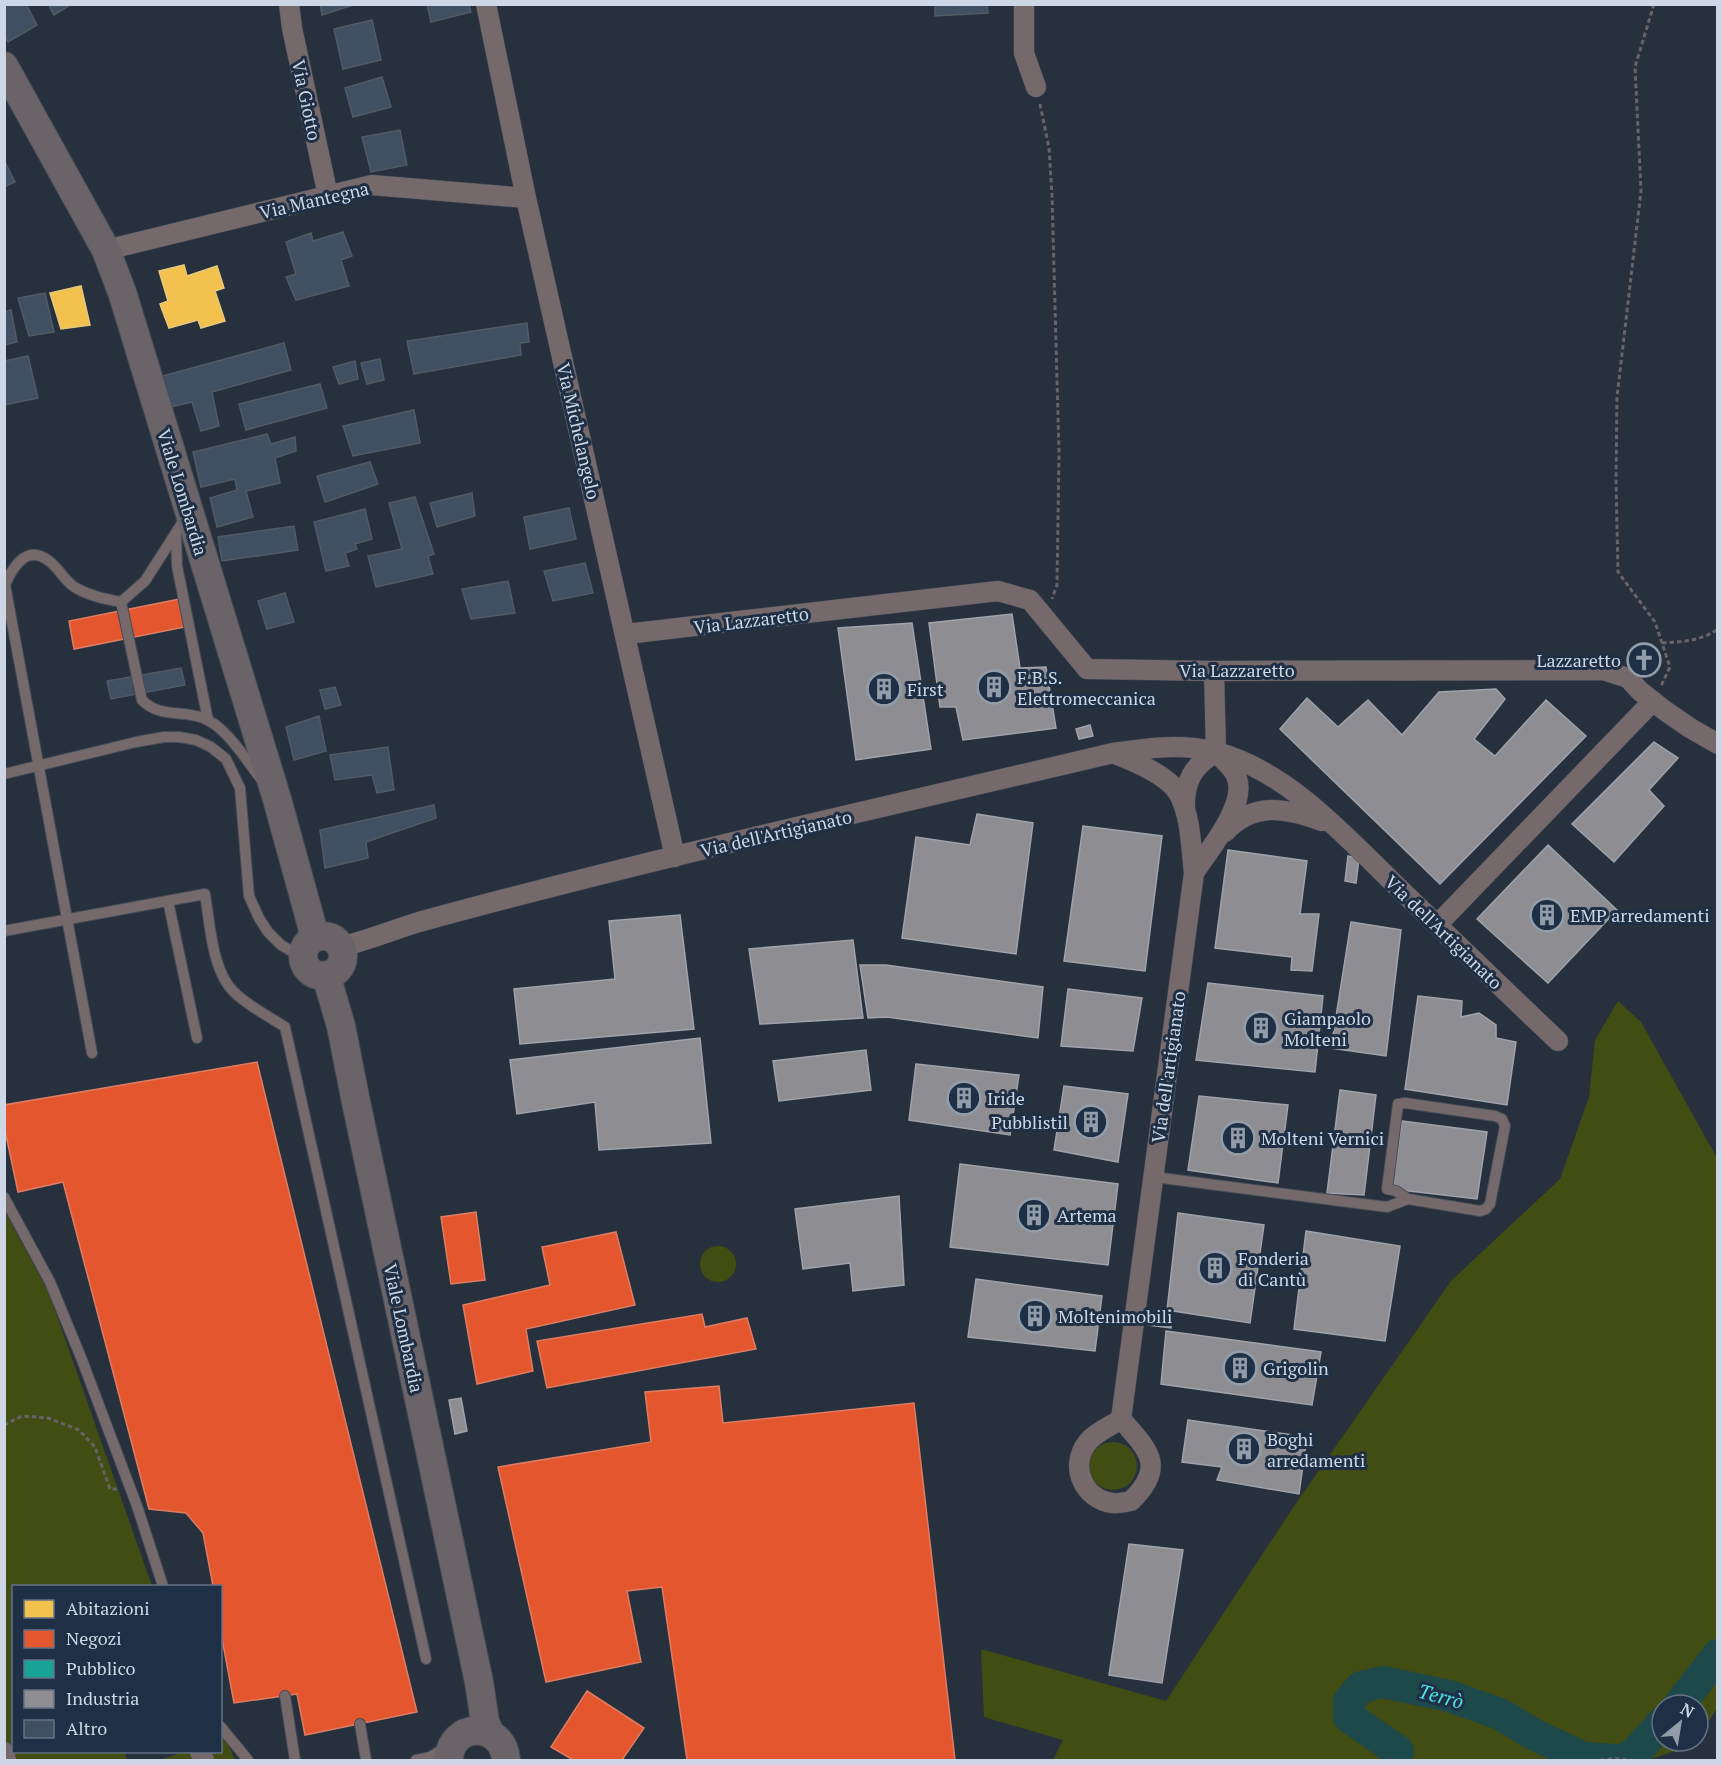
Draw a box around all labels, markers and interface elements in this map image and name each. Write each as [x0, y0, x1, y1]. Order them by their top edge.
street label: Via Giotto [287, 57, 327, 143]
street label: Via Mantegna [257, 176, 371, 224]
street label: Via Michelangelo [552, 360, 606, 502]
street label: Viale Lombardia [152, 426, 214, 558]
street label: Via Lazzaretto [692, 601, 810, 639]
church icon: Lazzaretto [1626, 642, 1662, 678]
place label: Lazzaretto [1537, 648, 1621, 672]
street label: Via Lazzaretto [1179, 658, 1295, 682]
place label: F.B.S. Elettromeccanica [1017, 665, 1156, 710]
building icon: F.B.S. Elettromeccanica [976, 669, 1012, 705]
building icon: First [866, 671, 902, 707]
place label: First [907, 677, 944, 701]
street label: Via dell'Artigianato [698, 804, 854, 862]
street label: Via dell'Artigianato [1380, 870, 1508, 994]
building icon: EMP arredamenti [1529, 897, 1565, 933]
place label: EMP arredamenti [1570, 903, 1710, 927]
street label: Via dell'artigianato [1145, 990, 1191, 1144]
place label: Giampaolo Molteni [1284, 1006, 1371, 1051]
building icon: Giampaolo Molteni [1243, 1010, 1279, 1046]
building icon: Iride [946, 1080, 982, 1116]
place label: Iride [987, 1086, 1025, 1110]
building icon: Pubblistil [1073, 1104, 1109, 1140]
place label: Pubblistil [991, 1110, 1068, 1134]
building icon: Molteni Vernici [1220, 1120, 1256, 1156]
place label: Molteni Vernici [1261, 1126, 1384, 1150]
building icon: Artema [1016, 1197, 1052, 1233]
place label: Artema [1057, 1203, 1117, 1227]
place label: Fonderia di Cantù [1238, 1246, 1309, 1291]
building icon: Fonderia di Cantù [1197, 1250, 1233, 1286]
street label: Viale Lombardia [379, 1261, 429, 1395]
building icon: Moltenimobili [1017, 1298, 1053, 1334]
place label: Moltenimobili [1058, 1304, 1172, 1328]
building icon: Grigolin [1222, 1350, 1258, 1386]
place label: Grigolin [1263, 1356, 1329, 1380]
place label: Boghi arredamenti [1267, 1427, 1365, 1472]
building icon: Boghi arredamenti [1226, 1431, 1262, 1467]
legend [12, 1585, 222, 1753]
text: Abitazioni [66, 1596, 150, 1620]
text: Negozi [66, 1626, 122, 1650]
text: Pubblico [66, 1656, 136, 1680]
water label: Terrò [1415, 1677, 1467, 1715]
text: Industria [66, 1686, 139, 1710]
north arrow [1650, 1693, 1710, 1753]
text: N [1677, 1697, 1698, 1723]
text: Altro [66, 1716, 107, 1740]

